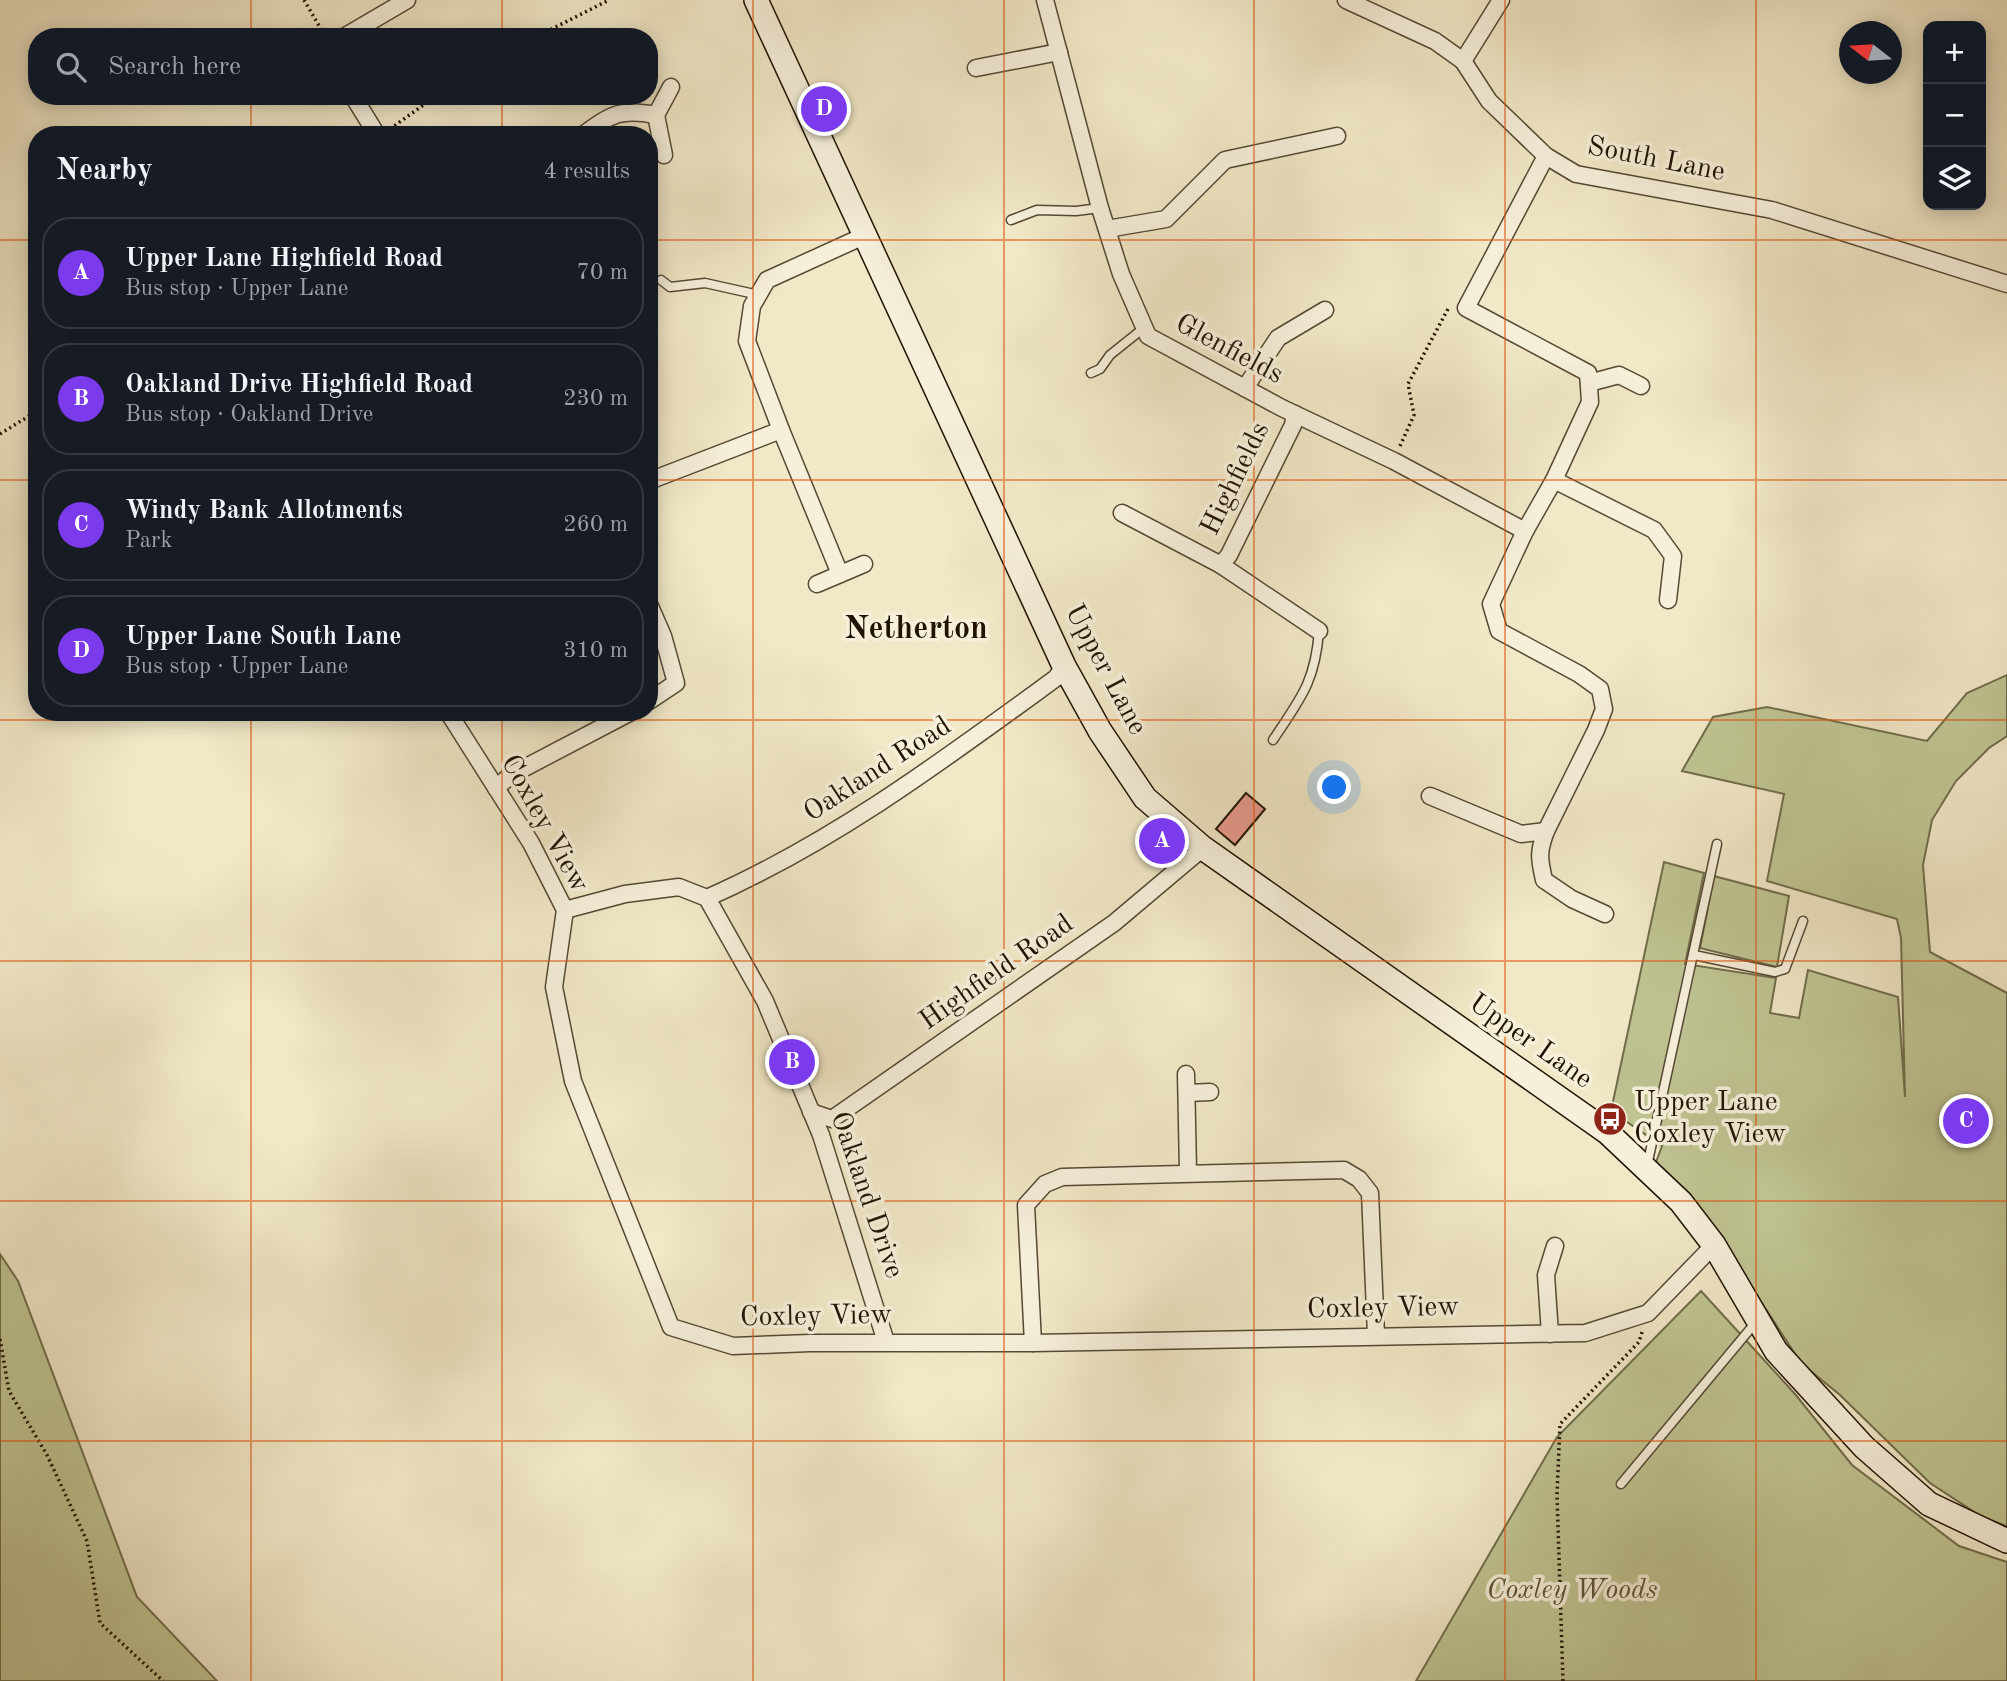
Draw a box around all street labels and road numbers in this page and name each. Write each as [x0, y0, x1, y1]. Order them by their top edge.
street label: South Lane [1585, 133, 1727, 187]
street label: Glenfields [1170, 310, 1288, 390]
street label: Highfields [1197, 418, 1275, 540]
street label: Upper Lane [1059, 600, 1151, 740]
street label: Oakland Road [799, 712, 957, 828]
street label: Coxley View [495, 751, 593, 898]
street label: Highfield Road [915, 910, 1079, 1036]
street label: Upper Lane [1463, 989, 1597, 1095]
street label: Oakland Drive [824, 1108, 908, 1282]
street label: Coxley View [1307, 1294, 1460, 1324]
street label: Coxley View [740, 1302, 893, 1332]

